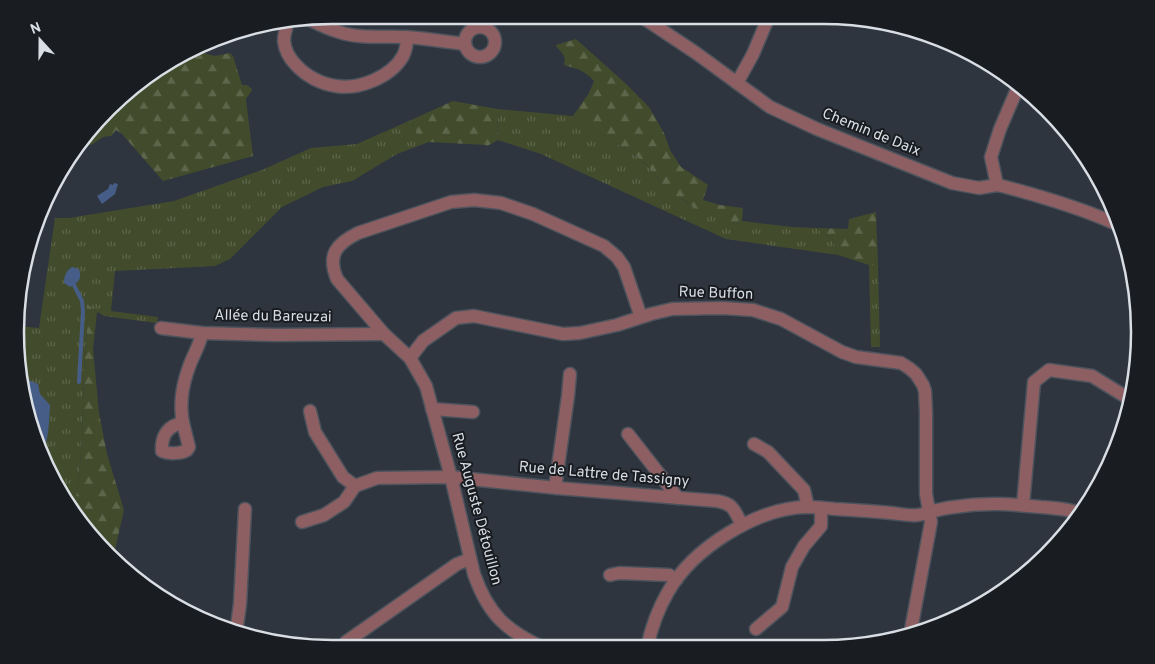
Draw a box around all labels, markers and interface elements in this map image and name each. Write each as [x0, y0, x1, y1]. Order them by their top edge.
north arrow [15, 15, 65, 65]
text: N [28, 20, 44, 39]
street label: Chemin de Daix [819, 105, 923, 161]
street label: Rue Buffon [678, 283, 754, 305]
street label: Allée du Bareuzai [214, 306, 332, 328]
street label: Rue Auguste Détouillon [446, 431, 506, 587]
street label: Rue de Lattre de Tassigny [518, 458, 690, 492]

